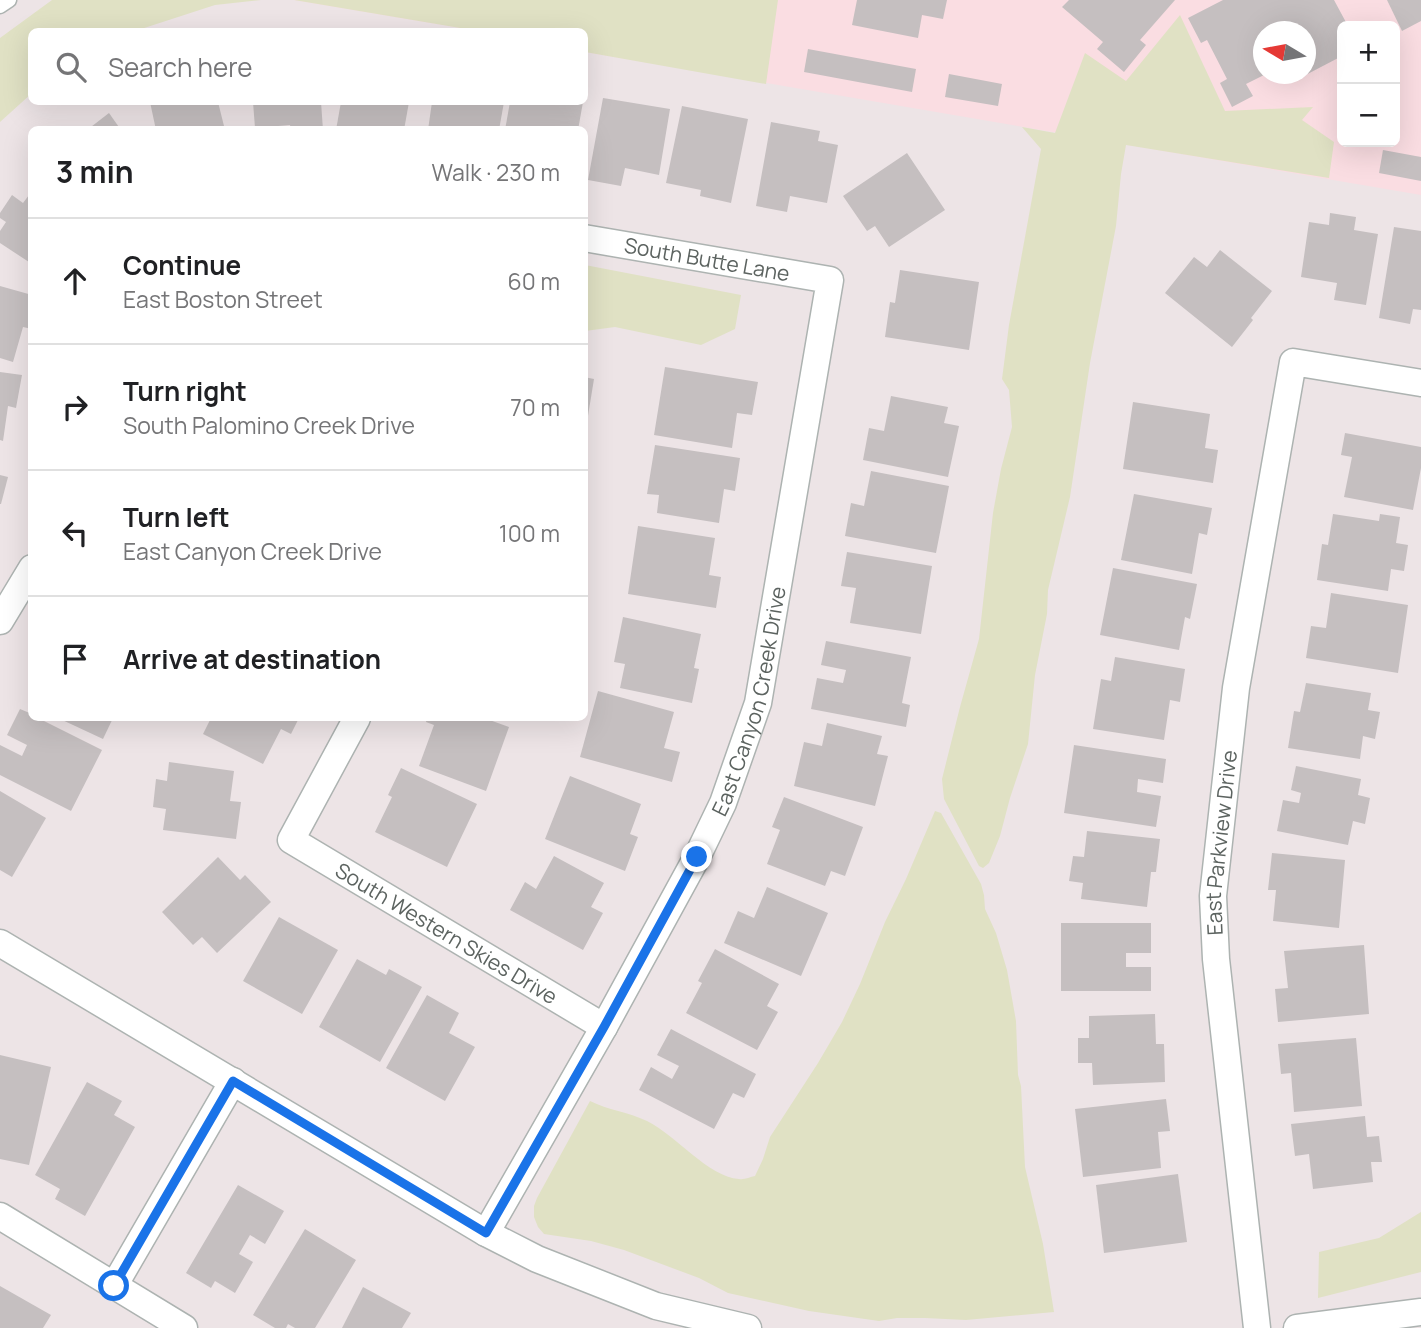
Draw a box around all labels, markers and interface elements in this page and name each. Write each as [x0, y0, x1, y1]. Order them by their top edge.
north arrow [1253, 21, 1316, 84]
map controls [1337, 21, 1400, 147]
button: + [1337, 21, 1400, 84]
search box [28, 28, 588, 105]
icon: search [52, 48, 90, 86]
text: Search here [108, 49, 253, 85]
button: − [1337, 84, 1400, 147]
text: 3 min [56, 151, 134, 192]
text: Walk · 230 m [432, 156, 560, 188]
street label: South Butte Lane [622, 231, 792, 287]
text: Continue [123, 247, 241, 283]
icon: ahead [56, 262, 94, 300]
text: 60 m [508, 265, 560, 297]
text: East Boston Street [123, 283, 323, 315]
text: Turn right [123, 373, 247, 409]
icon: right [56, 388, 94, 426]
text: 70 m [510, 391, 560, 423]
text: South Palomino Creek Drive [123, 409, 415, 441]
text: Turn left [123, 499, 230, 535]
icon: left [56, 514, 94, 552]
text: 100 m [499, 517, 560, 549]
text: East Canyon Creek Drive [123, 535, 382, 567]
street label: East Canyon Creek Drive [705, 584, 792, 820]
icon: arrive [56, 640, 94, 678]
text: Arrive at destination [123, 641, 381, 677]
street label: East Parkview Drive [1199, 749, 1243, 936]
route end [681, 841, 712, 872]
street label: South Western Skies Drive [330, 856, 563, 1010]
route start [98, 1270, 129, 1301]

